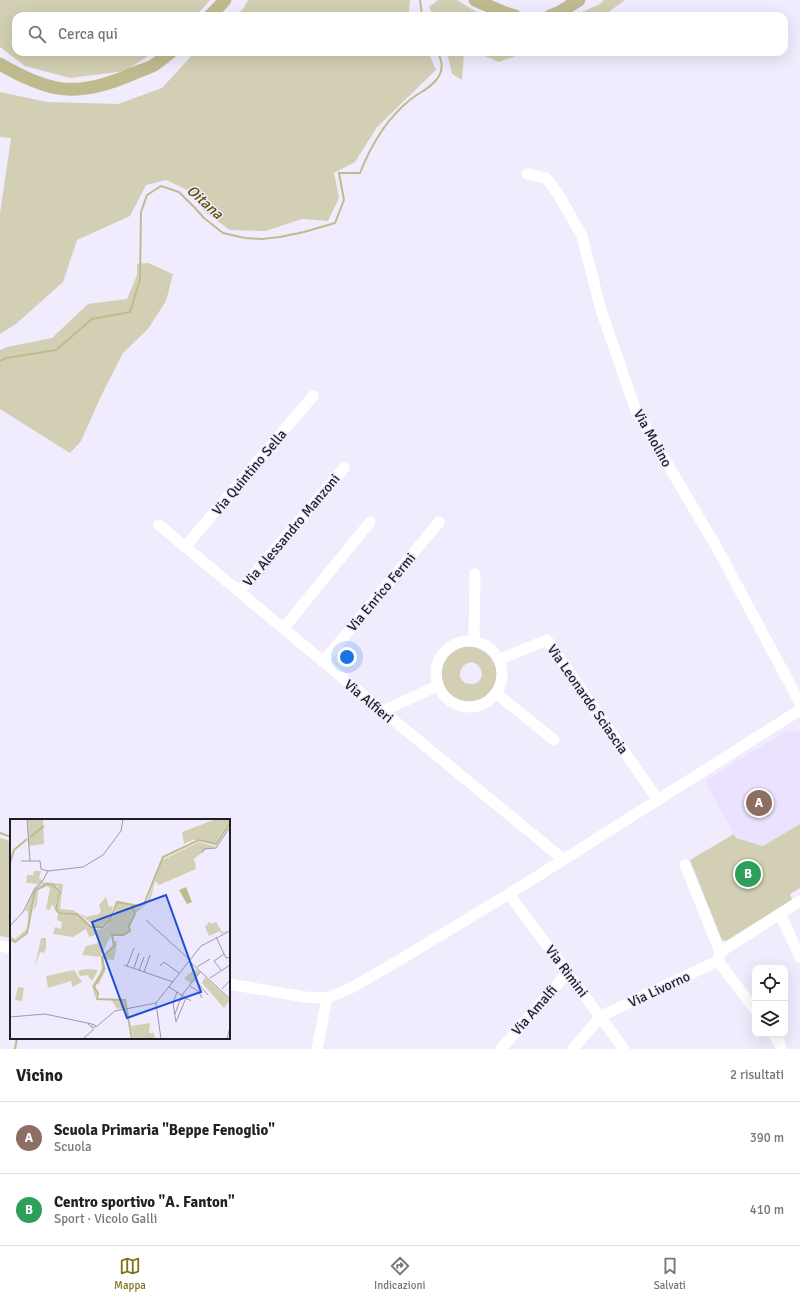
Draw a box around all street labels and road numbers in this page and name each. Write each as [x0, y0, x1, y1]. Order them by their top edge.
street label: Via Molino [630, 406, 675, 470]
street label: Via Quintino Sella [208, 426, 290, 519]
street label: Via Alessandro Manzoni [239, 471, 343, 590]
street label: Via Enrico Fermi [343, 549, 419, 635]
street label: Via Leonardo Sciascia [543, 641, 632, 757]
street label: Via Alfieri [341, 676, 397, 727]
street label: Via Rimini [542, 942, 592, 1001]
street label: Via Livorno [626, 968, 693, 1011]
street label: Via Amalfi [508, 982, 561, 1039]

